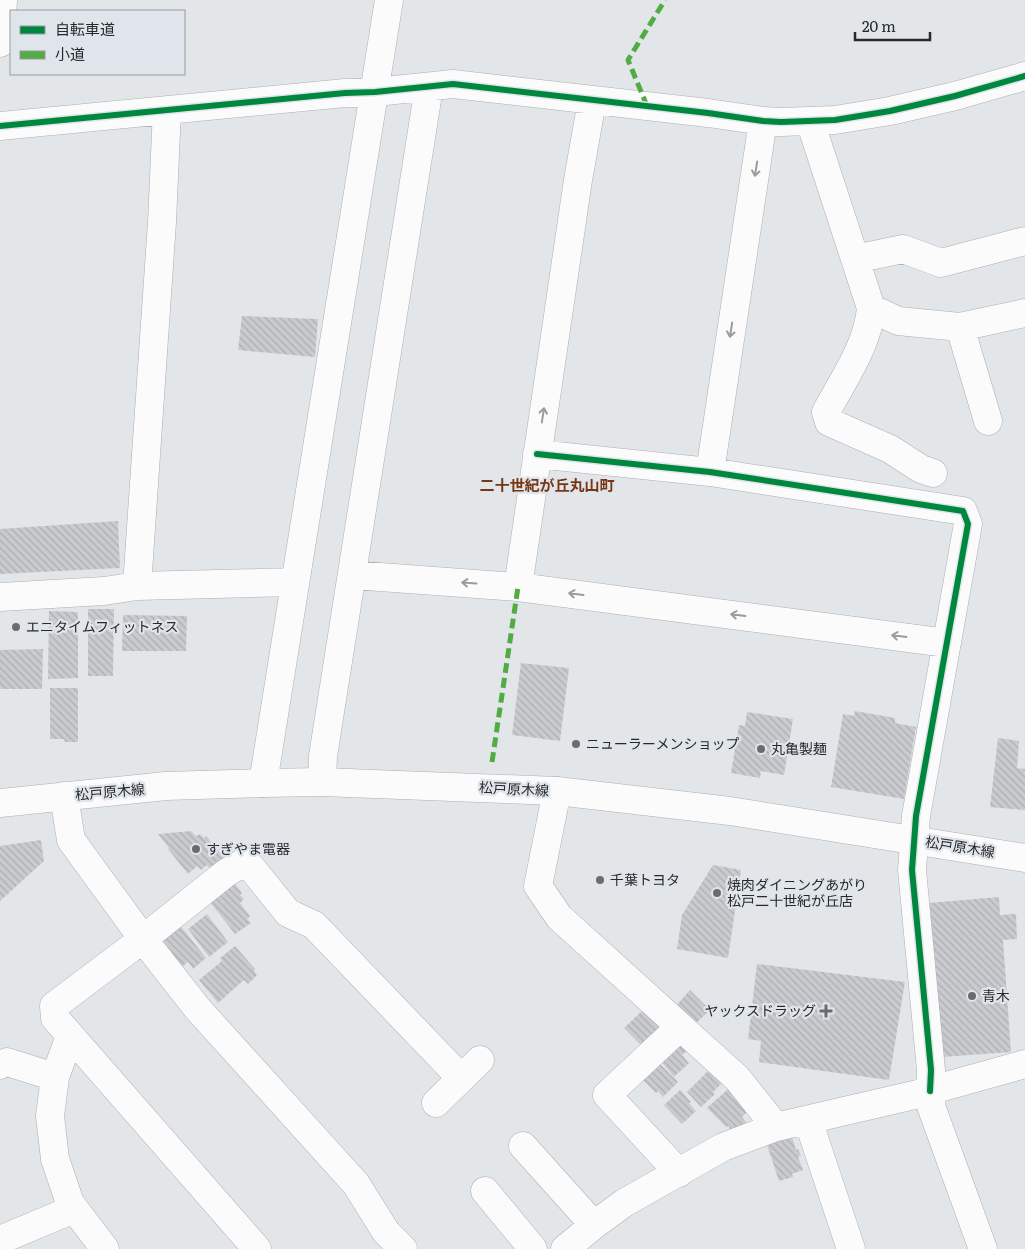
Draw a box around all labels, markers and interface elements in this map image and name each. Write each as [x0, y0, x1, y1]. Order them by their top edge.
legend [10, 10, 185, 75]
scale bar [855, 10, 930, 42]
text: 20 m [862, 14, 896, 37]
text: 自転車道 [55, 17, 115, 40]
text: 小道 [55, 42, 85, 65]
one-way arrow [751, 161, 761, 177]
one-way arrow [726, 321, 736, 337]
one-way arrow [538, 407, 548, 423]
district label: 二十世紀が丘丸山町 [479, 473, 615, 496]
one-way arrow [462, 579, 478, 588]
one-way arrow [569, 589, 585, 599]
one-way arrow [730, 610, 746, 620]
place label: エニタイムフィットネス [26, 616, 179, 636]
marker: エニタイムフィットネス [10, 621, 22, 633]
one-way arrow [891, 631, 907, 641]
place label: ニューラーメンショップ [586, 733, 739, 753]
marker: ニューラーメンショップ [570, 738, 582, 750]
place label: 丸亀製麺 [771, 738, 827, 758]
marker: 丸亀製麺 [755, 743, 767, 755]
street label: 松戸原木線 [479, 776, 550, 800]
street label: 松戸原木線 [74, 778, 146, 804]
street label: 松戸原木線 [924, 831, 996, 861]
place label: すぎやま電器 [206, 838, 290, 858]
marker: すぎやま電器 [190, 843, 202, 855]
place label: 千葉トヨタ [610, 869, 680, 889]
marker: 千葉トヨタ [594, 874, 606, 886]
place label: 焼肉ダイニングあがり 松戸二十世紀が丘店 [727, 874, 867, 910]
marker: 焼肉ダイニングあがり 松戸二十世紀が丘店 [711, 887, 723, 899]
place label: 青木 [982, 985, 1010, 1005]
marker: 青木 [966, 990, 978, 1002]
place label: ヤックスドラッグ [704, 1000, 816, 1020]
marker: ヤックスドラッグ [820, 1005, 832, 1017]

